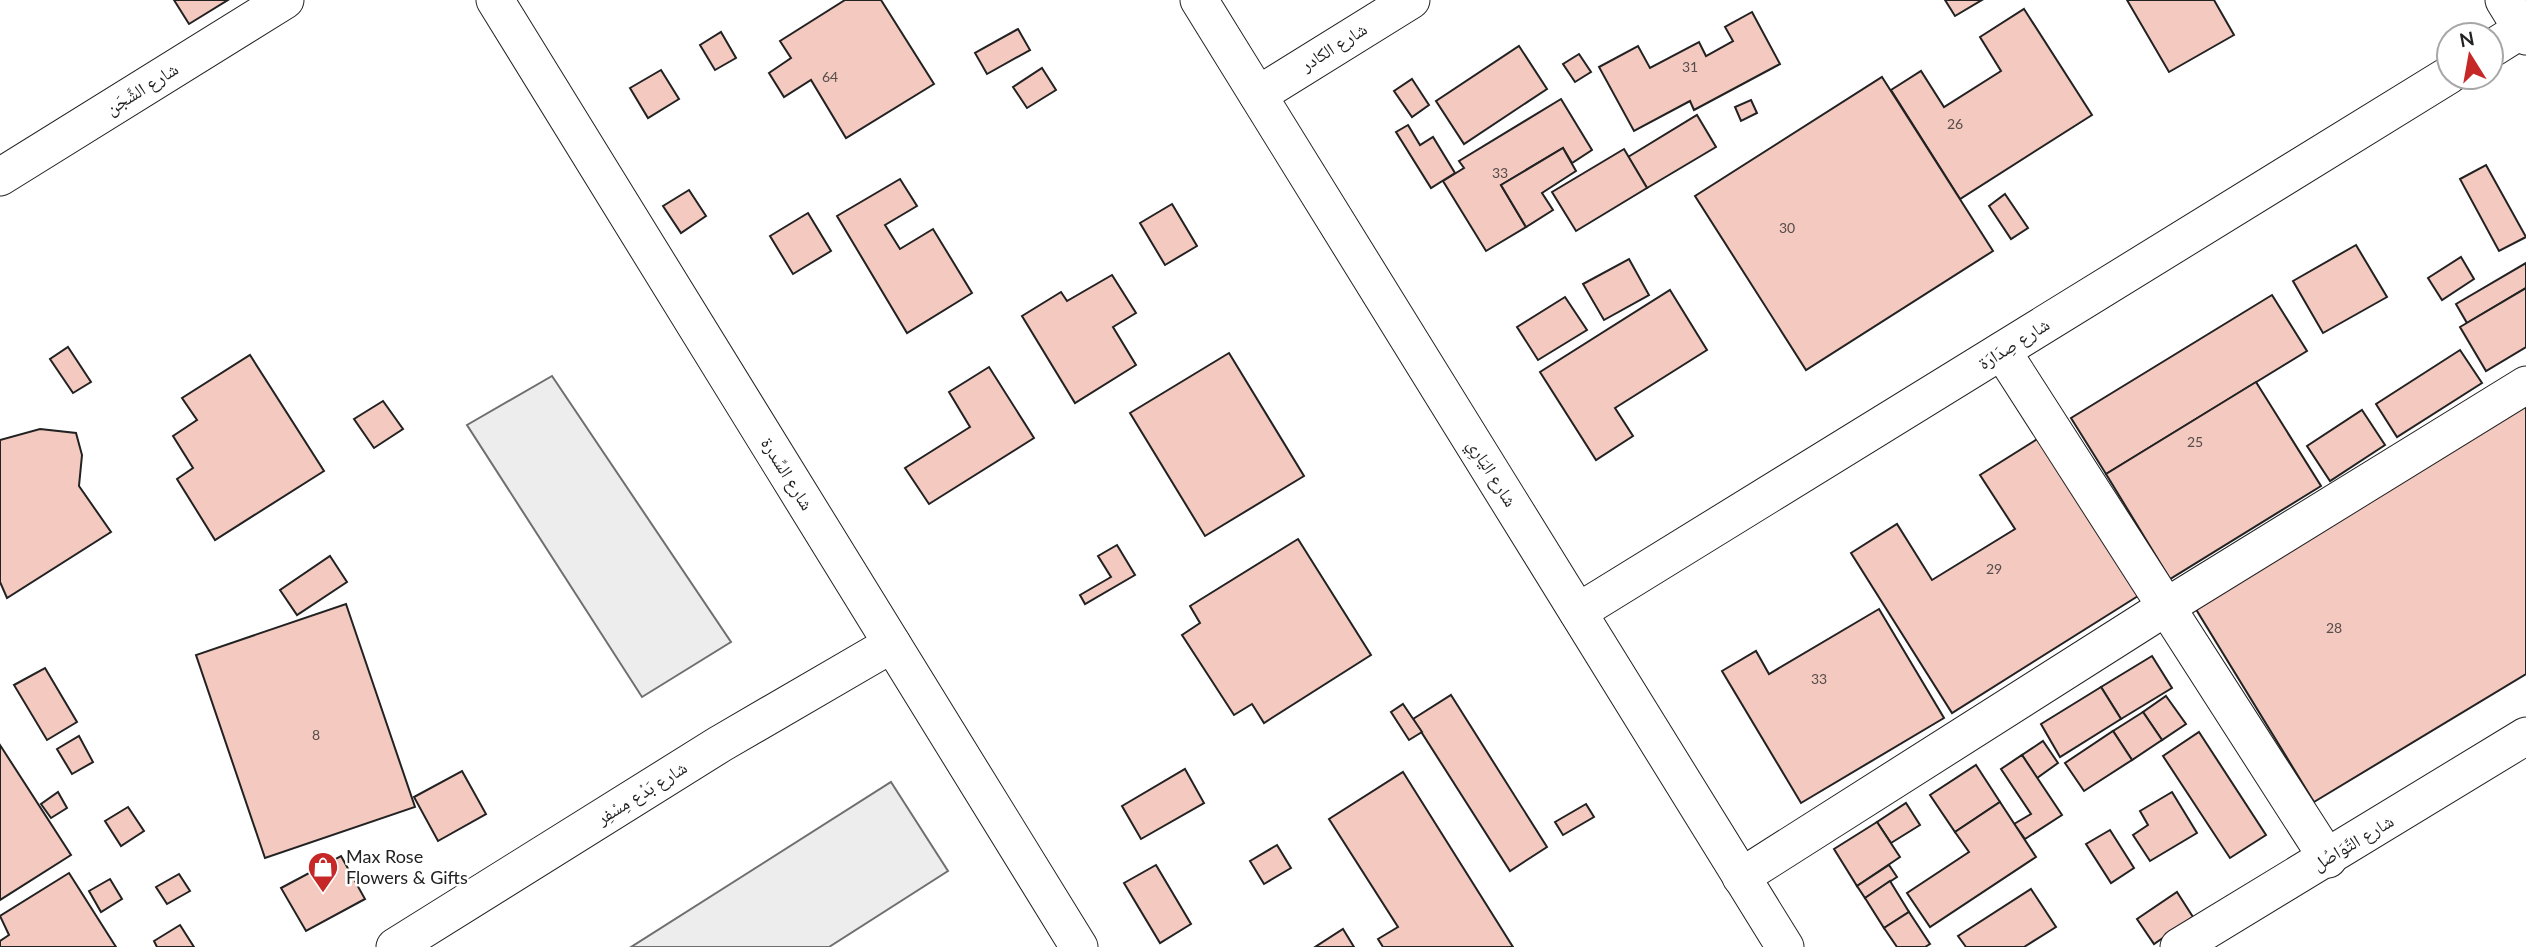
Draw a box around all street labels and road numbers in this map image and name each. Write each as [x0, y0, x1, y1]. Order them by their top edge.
street label: شارع الكادر [1295, 17, 1371, 77]
street label: شارع الشَّجَن [101, 57, 182, 120]
street label: شارع صِدَارَة [1974, 313, 2054, 375]
street label: شارع السِّدرة [756, 433, 819, 514]
street label: شارع اليَارِي [1459, 434, 1522, 513]
street label: شارع بَدْع مِسْفِر [591, 756, 691, 830]
street label: شارع التَّوَاصُل [2308, 809, 2398, 876]

